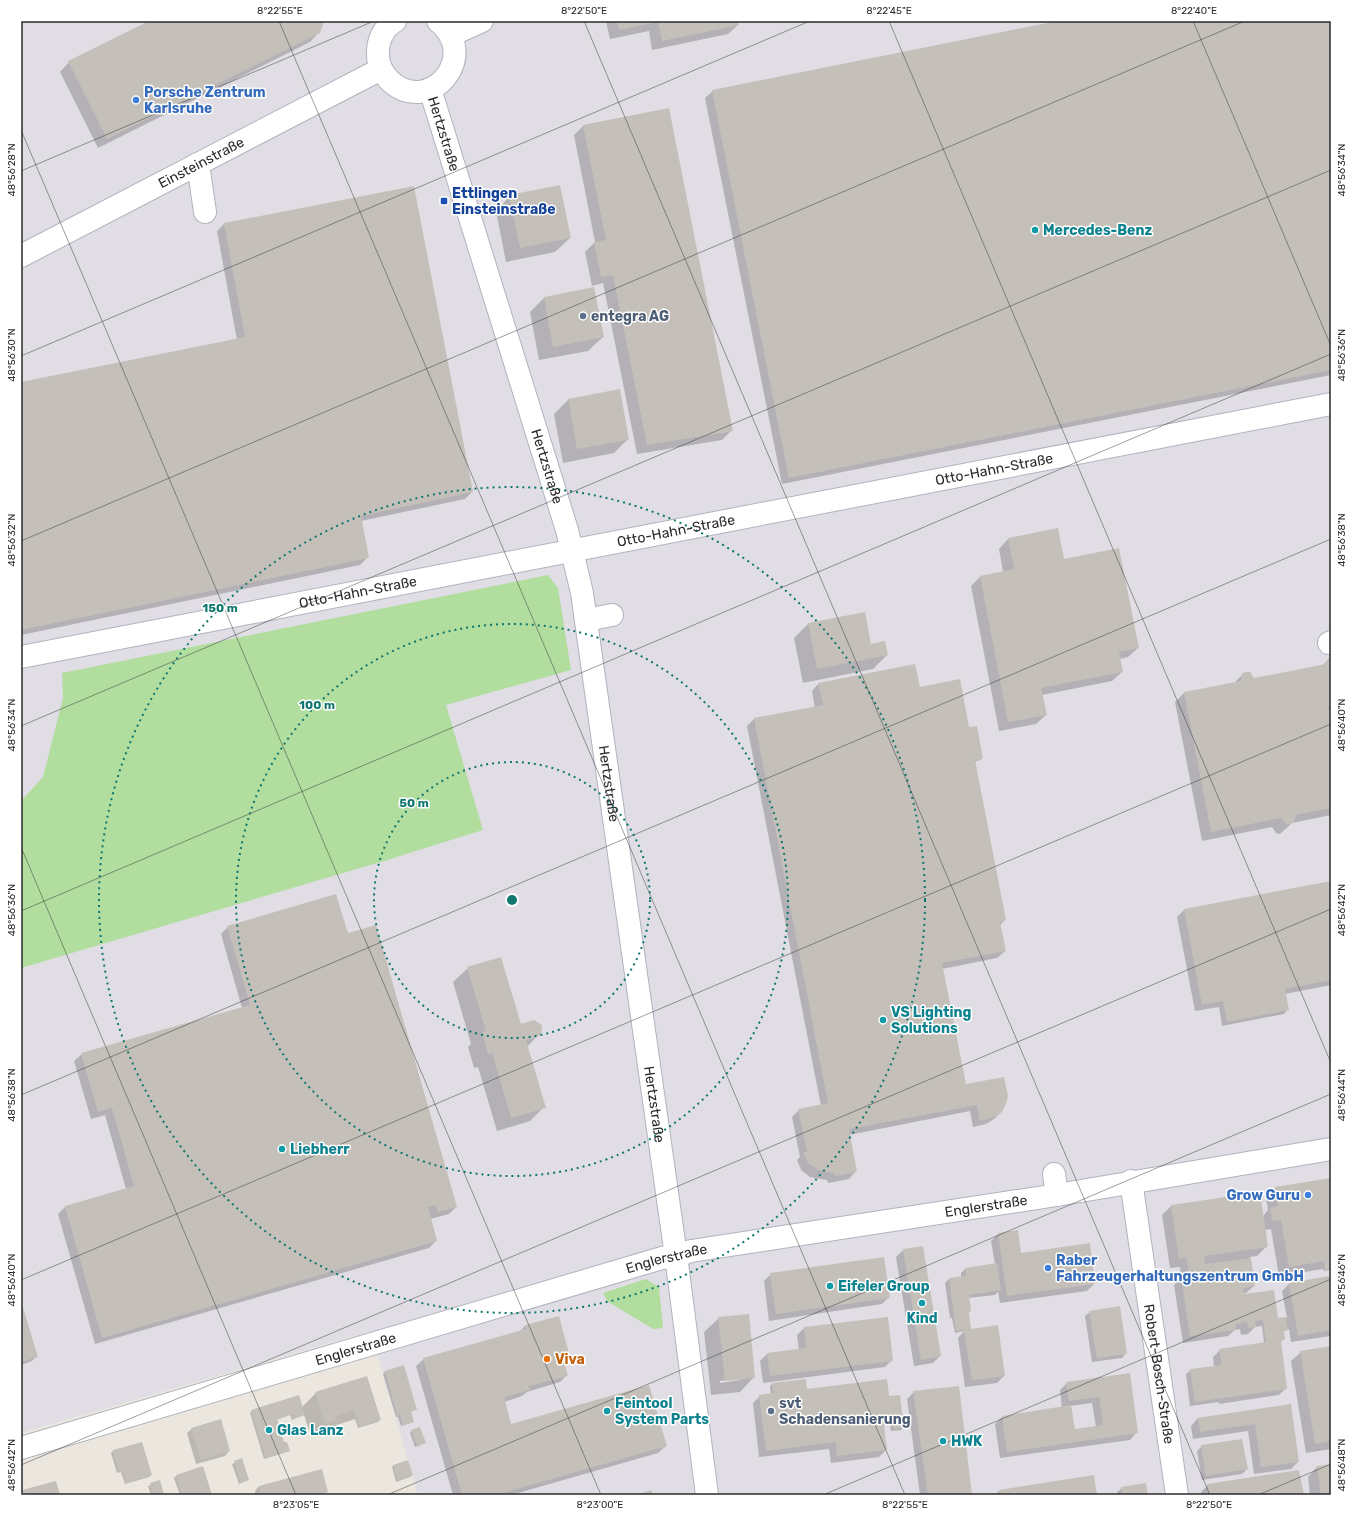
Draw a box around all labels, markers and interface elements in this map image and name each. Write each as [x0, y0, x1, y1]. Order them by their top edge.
text: 8°22'55"E [257, 5, 303, 17]
text: 8°22'50"E [561, 5, 607, 17]
text: 8°22'45"E [866, 5, 912, 17]
text: 8°22'40"E [1171, 5, 1217, 17]
place label: Porsche Zentrum Karlsruhe [144, 84, 266, 117]
marker: Porsche Zentrum Karlsruhe [131, 95, 141, 105]
street label: Hertzstraße [424, 95, 463, 174]
street label: Einsteinstraße [156, 134, 247, 192]
text: 48°56'28"N [6, 143, 18, 197]
text: 48°56'34"N [1336, 143, 1348, 196]
place label: Ettlingen Einsteinstraße [452, 185, 556, 218]
marker: Ettlingen Einsteinstraße [439, 196, 449, 206]
place label: Mercedes-Benz [1043, 222, 1152, 239]
marker: Mercedes-Benz [1030, 225, 1040, 235]
place label: entegra AG [591, 308, 669, 325]
marker: entegra AG [578, 311, 588, 321]
text: 48°56'30"N [6, 328, 18, 382]
text: 48°56'36"N [1336, 329, 1348, 381]
street label: Hertzstraße [527, 427, 566, 506]
street label: Otto-Hahn-Straße [934, 450, 1055, 489]
street label: Otto-Hahn-Straße [616, 511, 737, 551]
text: 48°56'38"N [1336, 513, 1348, 567]
text: 48°56'32"N [6, 514, 18, 566]
street label: Otto-Hahn-Straße [297, 573, 418, 612]
text: 150 m [202, 601, 238, 615]
text: 48°56'34"N [6, 698, 18, 751]
text: 100 m [299, 698, 335, 712]
text: 48°56'40"N [1336, 698, 1348, 751]
street label: Hertzstraße [595, 744, 622, 823]
text: 50 m [399, 796, 429, 810]
text: 48°56'36"N [6, 884, 18, 936]
text: 48°56'42"N [1336, 884, 1348, 936]
centre of rings [505, 893, 519, 907]
place label: VS Lighting Solutions [891, 1004, 971, 1037]
marker: VS Lighting Solutions [878, 1015, 888, 1025]
street label: Hertzstraße [640, 1065, 668, 1144]
text: 48°56'38"N [6, 1068, 18, 1122]
text: 48°56'44"N [1336, 1069, 1348, 1121]
place label: Liebherr [290, 1141, 350, 1158]
marker: Liebherr [277, 1144, 287, 1154]
place label: Grow Guru [1226, 1187, 1300, 1204]
marker: Grow Guru [1303, 1190, 1313, 1200]
street label: Englerstraße [944, 1192, 1029, 1221]
street label: Englerstraße [624, 1241, 709, 1277]
place label: Raber Fahrzeugerhaltungszentrum GmbH [1056, 1252, 1304, 1285]
text: 48°56'40"N [6, 1253, 18, 1306]
text: 48°56'46"N [1336, 1254, 1348, 1306]
marker: Raber Fahrzeugerhaltungszentrum GmbH [1043, 1263, 1053, 1273]
place label: Eifeler Group [838, 1278, 930, 1295]
marker: Eifeler Group [825, 1281, 835, 1291]
marker: Kind [917, 1298, 927, 1308]
street label: Robert-Bosch-Straße [1140, 1303, 1177, 1445]
place label: Kind [906, 1310, 938, 1327]
street label: Englerstraße [313, 1329, 398, 1369]
place label: Viva [555, 1351, 585, 1368]
marker: Viva [542, 1354, 552, 1364]
place label: Feintool System Parts [615, 1395, 709, 1428]
place label: svt Schadensanierung [779, 1395, 911, 1428]
marker: Feintool System Parts [602, 1406, 612, 1416]
marker: svt Schadensanierung [766, 1406, 776, 1416]
place label: Glas Lanz [277, 1422, 344, 1439]
marker: Glas Lanz [264, 1425, 274, 1435]
place label: HWK [951, 1433, 983, 1450]
marker: HWK [938, 1436, 948, 1446]
text: 48°56'48"N [1336, 1438, 1348, 1491]
text: 48°56'42"N [6, 1439, 18, 1491]
text: 8°23'05"E [273, 1499, 319, 1511]
text: 8°23'00"E [577, 1499, 623, 1511]
text: 8°22'55"E [882, 1499, 928, 1511]
text: 8°22'50"E [1186, 1499, 1232, 1511]

